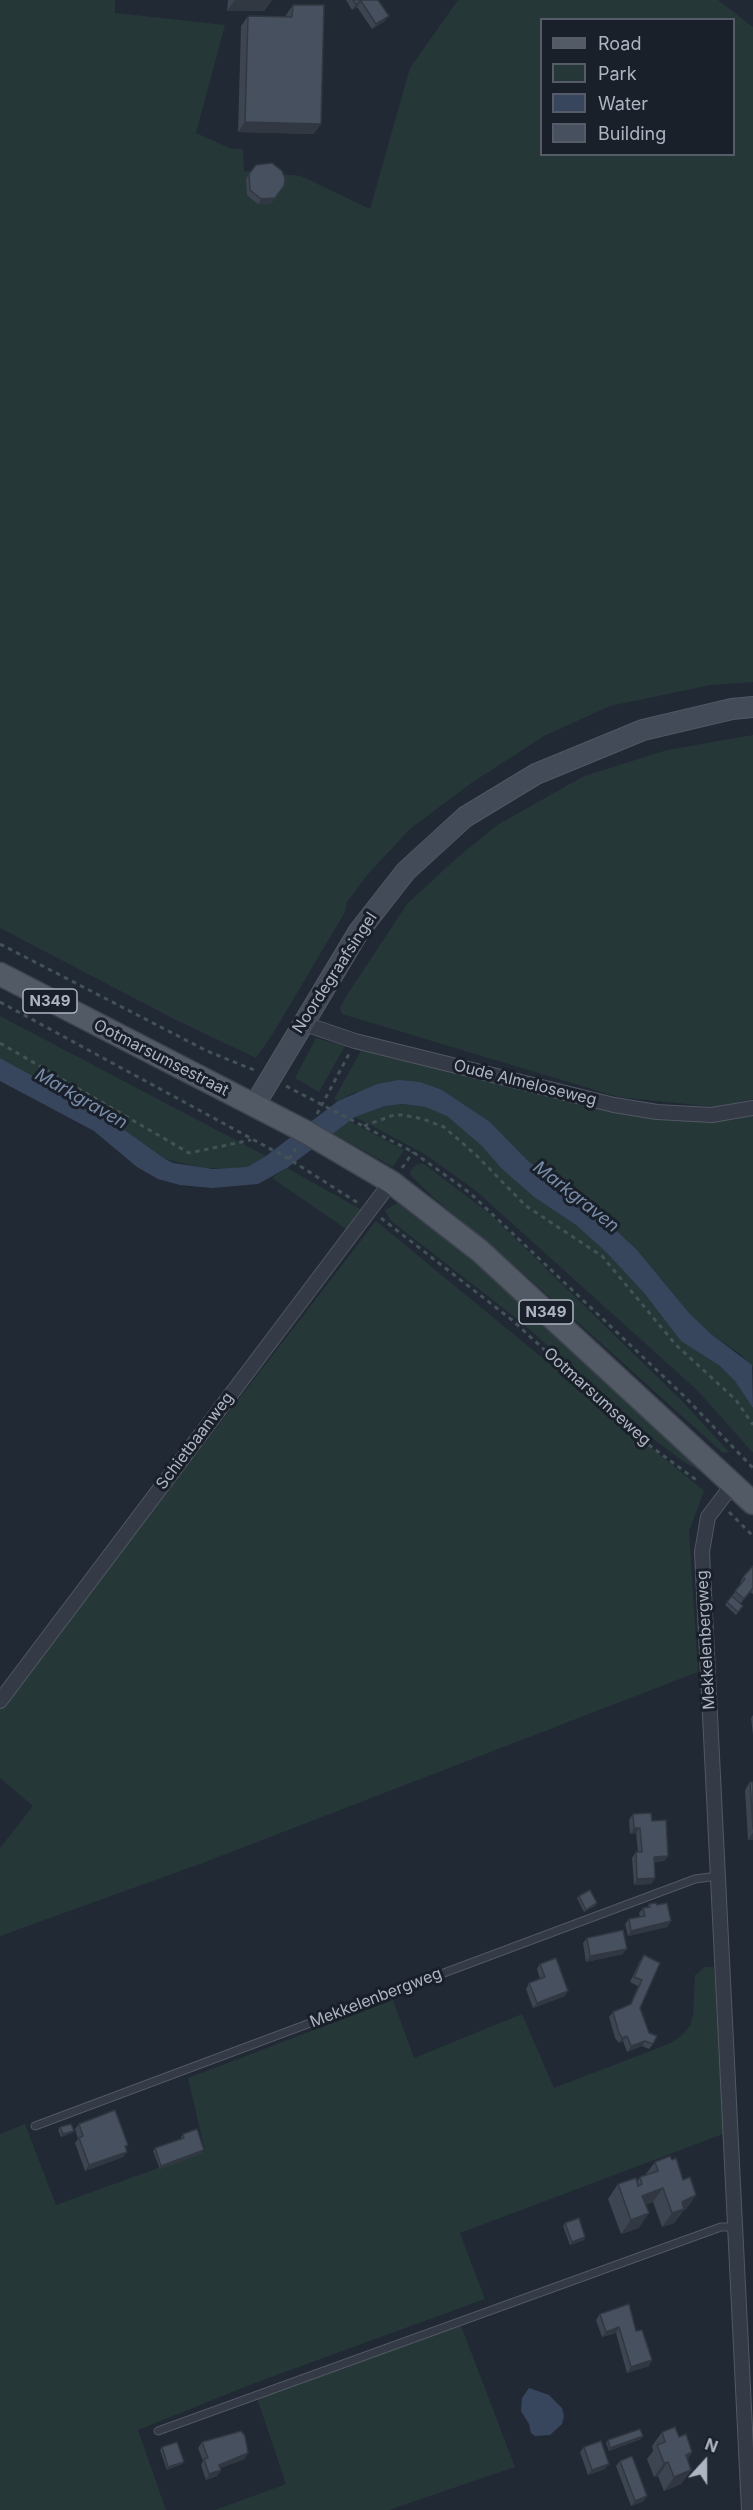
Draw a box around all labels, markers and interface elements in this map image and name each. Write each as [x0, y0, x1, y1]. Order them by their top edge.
legend [540, 18, 735, 156]
text: Road [598, 33, 641, 54]
text: Park [598, 63, 637, 84]
text: Water [598, 93, 648, 114]
text: Building [598, 123, 666, 144]
street label: Noordegraafsingel [289, 909, 381, 1037]
road number: N349 [23, 989, 77, 1013]
street label: Ootmarsumsestraat [90, 1016, 232, 1100]
street label: Oude Almeloseweg [452, 1056, 598, 1110]
water label: Markgraven [31, 1064, 131, 1134]
water label: Markgraven [529, 1157, 623, 1237]
road number: N349 [519, 1300, 573, 1324]
street label: Ootmarsumseweg [540, 1344, 654, 1450]
street label: Schietbaanweg [152, 1389, 238, 1493]
street label: Mekkelenbergweg [693, 1570, 719, 1710]
street label: Mekkelenbergweg [307, 1964, 445, 2032]
north arrow [675, 2432, 735, 2492]
text: N [702, 2434, 721, 2457]

